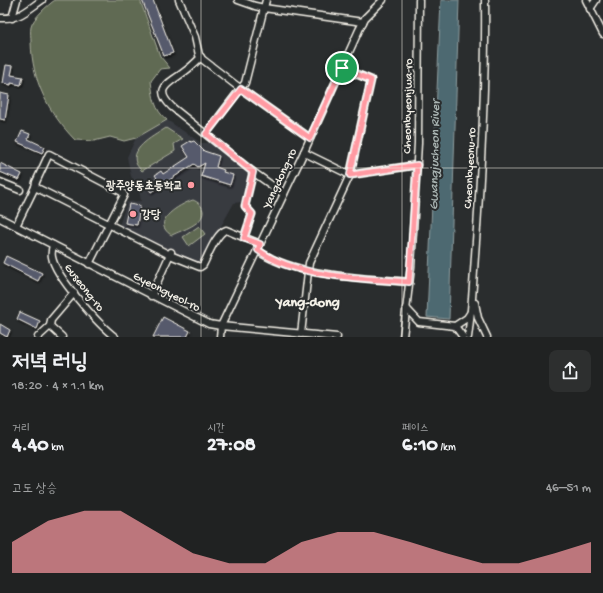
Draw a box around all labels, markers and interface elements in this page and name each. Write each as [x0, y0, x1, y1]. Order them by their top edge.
pin [325, 51, 359, 85]
icon: arrive [331, 57, 353, 79]
street label: Cheonbyeonjwa-ro [401, 58, 417, 154]
water label: Gwangjucheon River [427, 98, 444, 210]
street label: Cheonbyeonu-ro [462, 127, 480, 209]
street label: Yangdong-ro [260, 147, 301, 212]
place label: 광주양동초등학교 [106, 180, 183, 194]
marker: 광주양동초등학교 [186, 180, 196, 190]
marker: 강당 [128, 209, 138, 219]
place label: 강당 [141, 209, 161, 223]
street label: Guseong-ro [60, 262, 106, 315]
street label: Gyeongyeol-ro [130, 270, 202, 316]
district label: Yang-dong [274, 295, 340, 312]
button: share [549, 350, 591, 392]
text: 저녁 러닝 [12, 351, 88, 377]
text: 18:20 · 4 × 1.1 km [12, 379, 104, 394]
text: 거리 [12, 423, 30, 435]
text: 시간 [207, 423, 225, 435]
text: 페이스 [402, 423, 429, 435]
text: 4.40 [12, 435, 49, 458]
text: 27:08 [207, 435, 256, 458]
text: 6:10 [402, 435, 438, 458]
text: km [49, 442, 64, 454]
text: /km [438, 442, 456, 454]
text: 46–51 m [546, 481, 591, 496]
text: 고도 상승 [12, 482, 57, 497]

